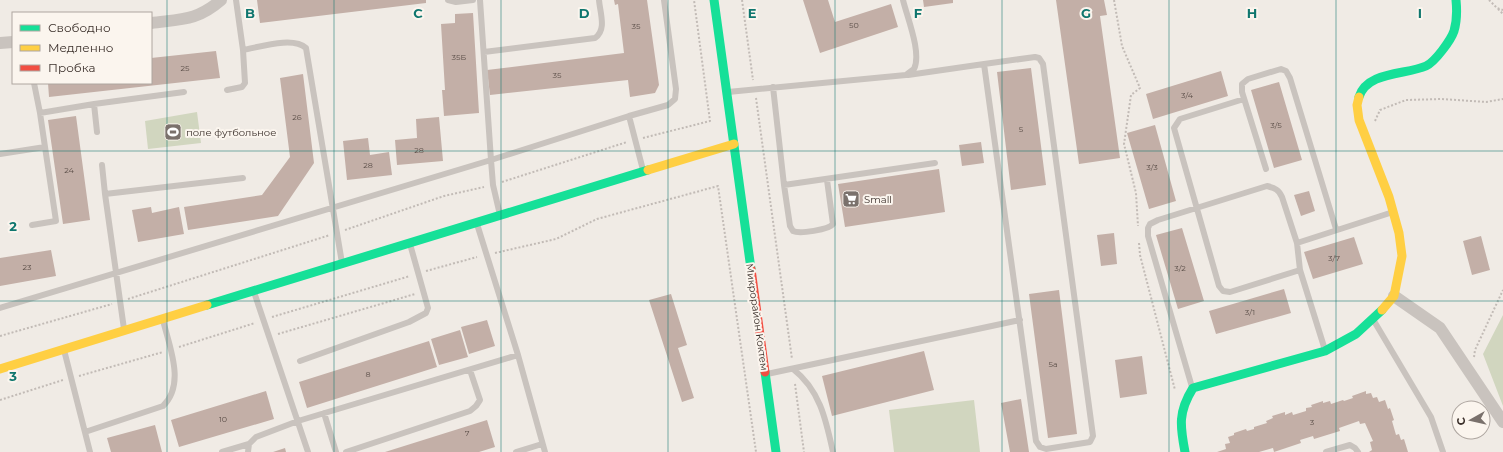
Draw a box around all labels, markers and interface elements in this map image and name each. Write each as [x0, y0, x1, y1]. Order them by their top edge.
text: B [245, 5, 255, 21]
text: C [413, 5, 423, 21]
text: D [579, 5, 590, 21]
text: E [748, 5, 757, 21]
text: F [914, 5, 922, 21]
text: G [1081, 5, 1091, 21]
text: H [1247, 5, 1257, 21]
text: I [1418, 5, 1422, 21]
legend [12, 12, 152, 84]
text: Свободно [48, 20, 111, 35]
house number: 50 [849, 20, 859, 30]
house number: 35 [632, 21, 641, 31]
text: Медленно [48, 40, 114, 55]
house number: 35Б [452, 52, 467, 62]
text: Пробка [48, 60, 96, 75]
house number: 25 [180, 63, 190, 73]
house number: 35 [553, 70, 562, 80]
house number: 3/4 [1181, 90, 1194, 100]
house number: 26 [292, 112, 302, 122]
house number: 3/5 [1270, 120, 1282, 130]
sports icon: поле футбольное [163, 122, 183, 142]
house number: 5 [1019, 124, 1024, 134]
place label: поле футбольное [186, 126, 276, 139]
house number: 28 [414, 145, 424, 155]
house number: 28 [363, 160, 373, 170]
house number: 3/3 [1146, 162, 1158, 172]
house number: 24 [64, 165, 75, 175]
supermarket icon: Small [841, 189, 861, 209]
place label: Small [864, 193, 892, 206]
text: 2 [9, 218, 17, 234]
house number: 3/7 [1328, 253, 1340, 263]
house number: 23 [22, 262, 32, 272]
street label: Микрорайон Коктем [743, 263, 771, 371]
house number: 3/2 [1174, 263, 1186, 273]
house number: 3/1 [1245, 307, 1255, 317]
house number: 5а [1048, 359, 1058, 369]
text: 3 [8, 368, 17, 384]
house number: 8 [365, 369, 371, 379]
north arrow [1451, 400, 1491, 440]
house number: 10 [219, 414, 227, 424]
text: С [1454, 416, 1469, 426]
house number: 3 [1310, 417, 1315, 427]
house number: 7 [465, 428, 470, 438]

